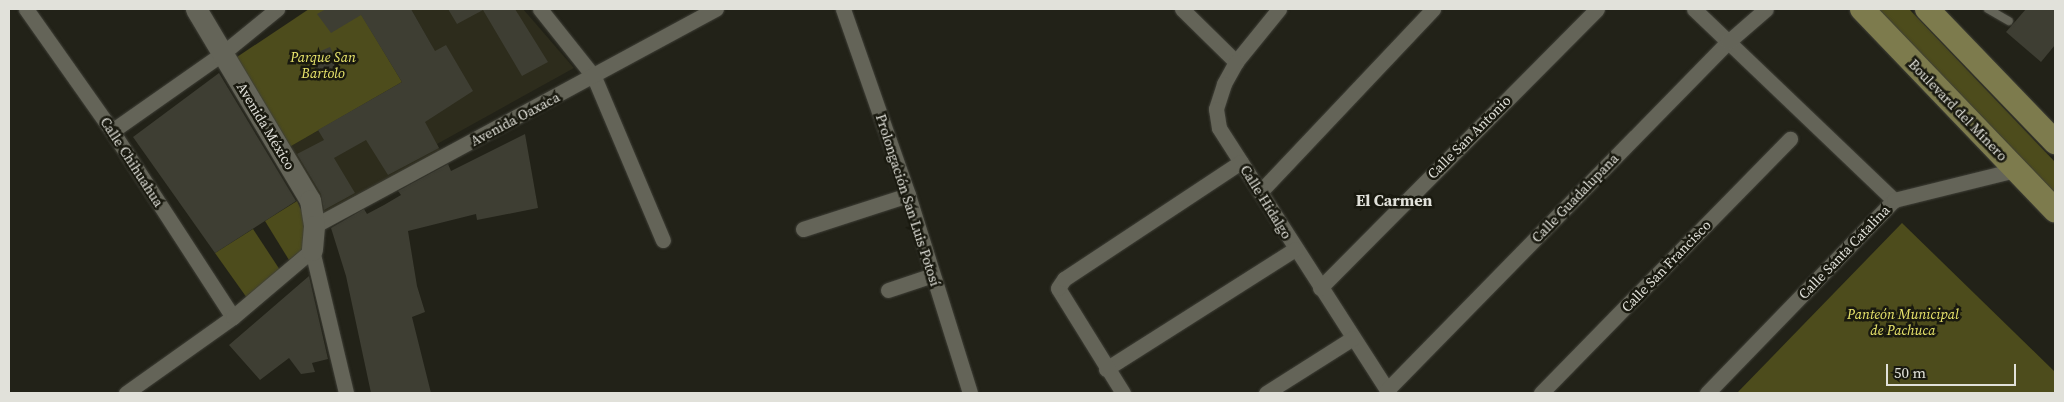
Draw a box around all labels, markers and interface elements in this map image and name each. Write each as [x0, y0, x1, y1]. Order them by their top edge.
park label: Parque San Bartolo [290, 49, 356, 82]
street label: Boulevard del Minero [1905, 56, 2011, 164]
street label: Avenida México [233, 79, 299, 173]
street label: Avenida Oaxaca [468, 88, 562, 150]
street label: Calle San Antonio [1424, 92, 1514, 182]
street label: Prolongación San Luis Potosí [872, 112, 944, 288]
street label: Calle Chihuahua [97, 114, 167, 210]
street label: Calle Guadalupana [1528, 150, 1622, 246]
street label: Calle Hidalgo [1237, 162, 1295, 242]
district label: El Carmen [1356, 190, 1432, 210]
street label: Calle Santa Catalina [1795, 202, 1893, 302]
street label: Calle San Francisco [1618, 217, 1714, 315]
park label: Panteón Municipal de Pachuca [1847, 306, 1959, 338]
scale bar [1889, 354, 2019, 386]
text: 50 m [1894, 362, 1926, 383]

